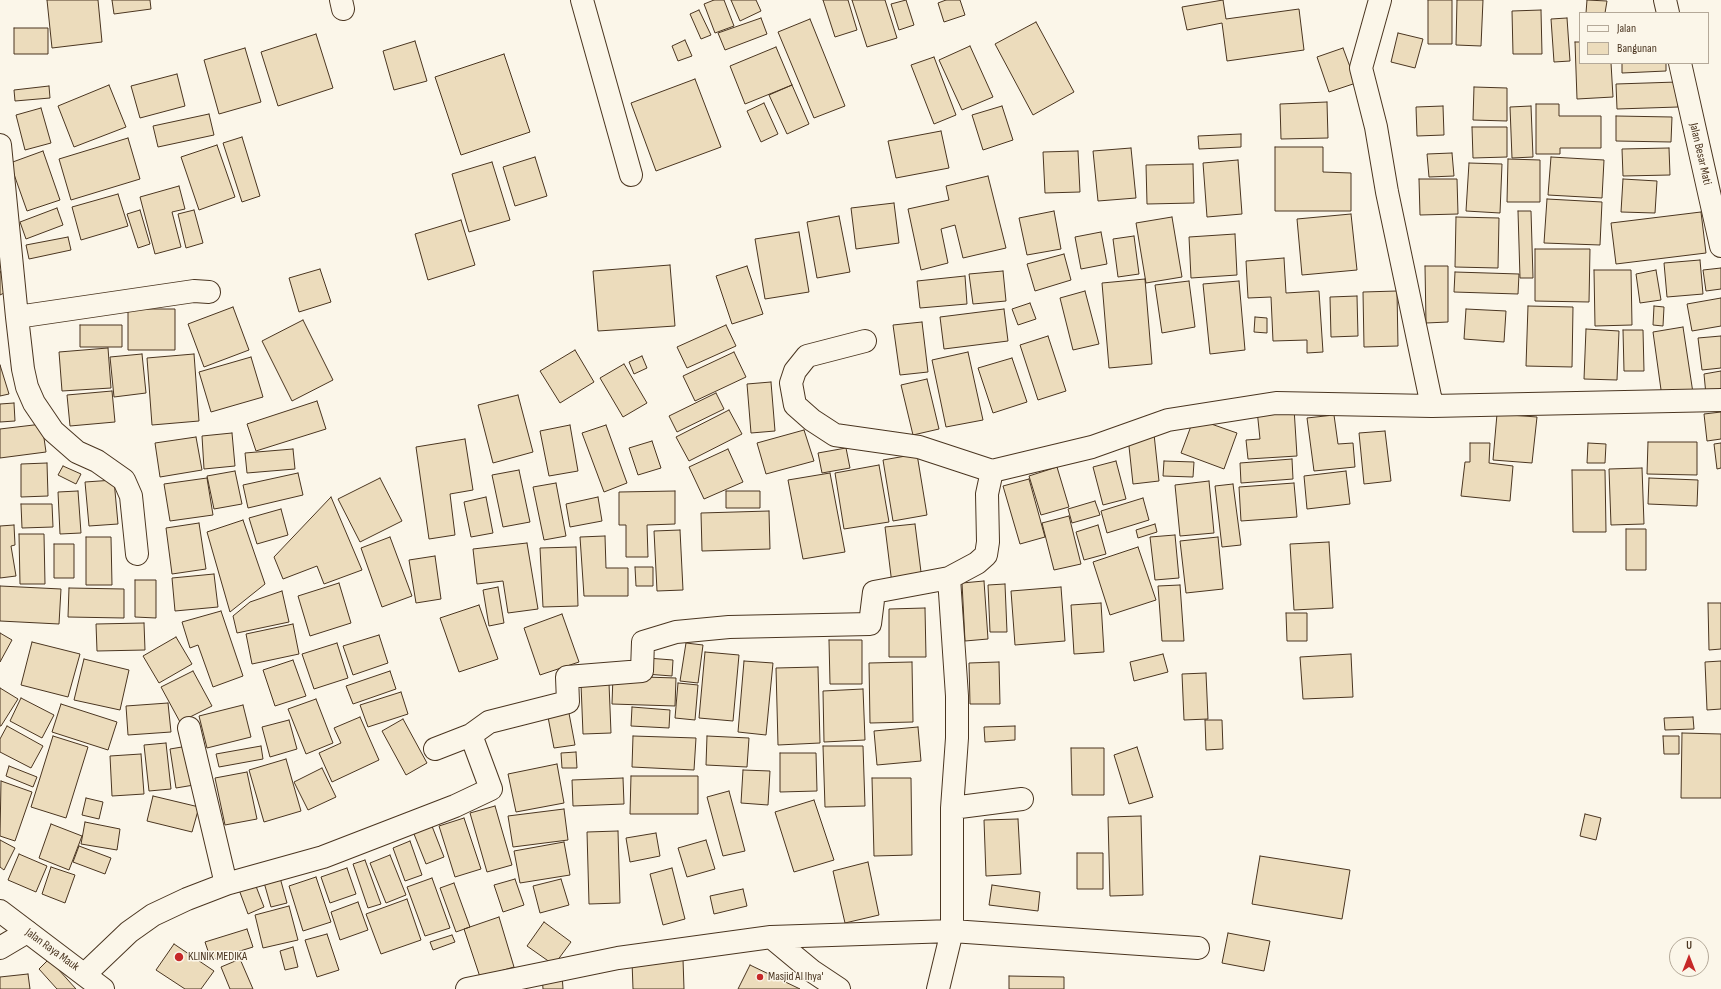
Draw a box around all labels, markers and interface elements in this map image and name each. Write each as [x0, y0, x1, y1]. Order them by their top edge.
legend [1579, 12, 1709, 64]
text: Jalan [1617, 21, 1636, 36]
text: Bangunan [1617, 41, 1657, 56]
street label: Jalan Besar Mati [1686, 122, 1714, 186]
street label: Jalan Raya Mauk [22, 926, 82, 974]
north arrow [1669, 937, 1709, 977]
text: U [1686, 939, 1692, 952]
place label: KLINIK MEDIKA [188, 950, 247, 964]
marker: KLINIK MEDIKA [173, 951, 185, 963]
place label: Masjid Al Ihya' [768, 970, 823, 984]
marker: Masjid Al Ihya' [755, 972, 765, 982]

